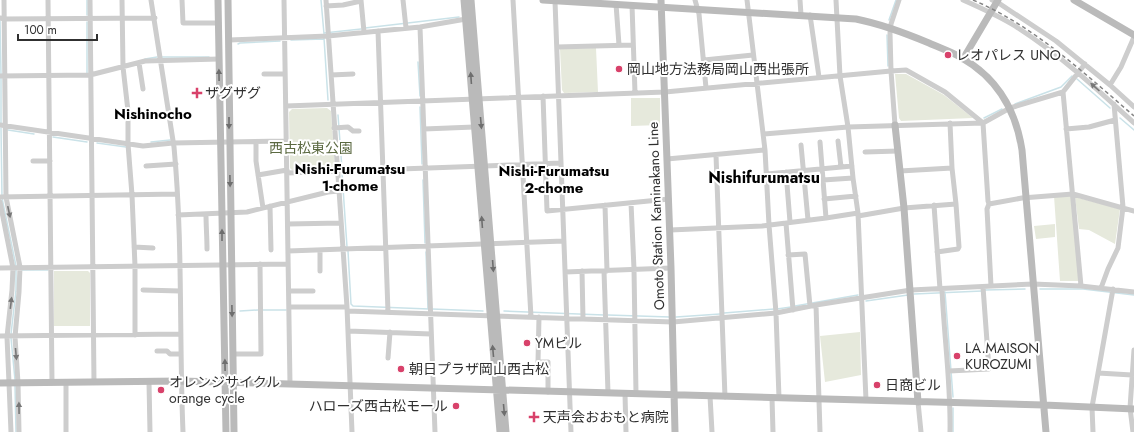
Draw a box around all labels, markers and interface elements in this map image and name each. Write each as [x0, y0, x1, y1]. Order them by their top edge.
scale bar [18, 16, 97, 42]
text: 100 m [24, 21, 57, 39]
place label: レオパレス UNO [956, 45, 1061, 65]
marker: レオパレス UNO [943, 50, 953, 60]
place label: 岡山地方法務局岡山西出張所 [627, 59, 809, 79]
marker: 岡山地方法務局岡山西出張所 [614, 64, 624, 74]
one-way arrow [216, 69, 223, 81]
one-way arrow [467, 72, 474, 84]
place label: ザグザグ [205, 83, 261, 103]
one-way arrow [1089, 83, 1100, 92]
marker: ザグザグ [192, 88, 202, 98]
district label: Nishinocho [114, 103, 192, 125]
one-way arrow [226, 117, 232, 130]
one-way arrow [478, 117, 485, 129]
street label: Omoto Station Kaminakano Line [643, 121, 669, 311]
park label: 西古松東公園 [269, 138, 353, 158]
district label: Nishi-Furumatsu 1-chome [295, 158, 405, 197]
district label: Nishi-Furumatsu 2-chome [499, 160, 609, 199]
district label: Nishifurumatsu [708, 166, 820, 189]
one-way arrow [227, 175, 233, 188]
one-way arrow [6, 206, 12, 218]
one-way arrow [478, 216, 485, 228]
one-way arrow [219, 228, 225, 241]
one-way arrow [490, 260, 497, 272]
one-way arrow [8, 297, 14, 309]
one-way arrow [229, 305, 235, 318]
place label: YMビル [535, 333, 582, 353]
marker: YMビル [522, 338, 532, 348]
place label: LA.MAISON KUROZUMI [965, 338, 1039, 374]
one-way arrow [489, 345, 496, 357]
one-way arrow [13, 348, 19, 360]
marker: LA.MAISON KUROZUMI [952, 351, 962, 361]
one-way arrow [221, 359, 228, 371]
place label: 朝日プラザ岡山西古松 [409, 359, 549, 379]
marker: 朝日プラザ岡山西古松 [396, 364, 406, 374]
place label: オレンジサイクル orange cycle [169, 372, 280, 408]
place label: 日商ビル [885, 375, 941, 395]
marker: 日商ビル [872, 380, 882, 390]
marker: オレンジサイクル orange cycle [156, 385, 166, 395]
place label: ハローズ西古松モール [309, 396, 448, 416]
one-way arrow [16, 401, 22, 414]
marker: ハローズ西古松モール [451, 401, 461, 411]
one-way arrow [501, 404, 508, 416]
place label: 天声会おおもと病院 [543, 407, 669, 427]
marker: 天声会おおもと病院 [528, 411, 540, 423]

